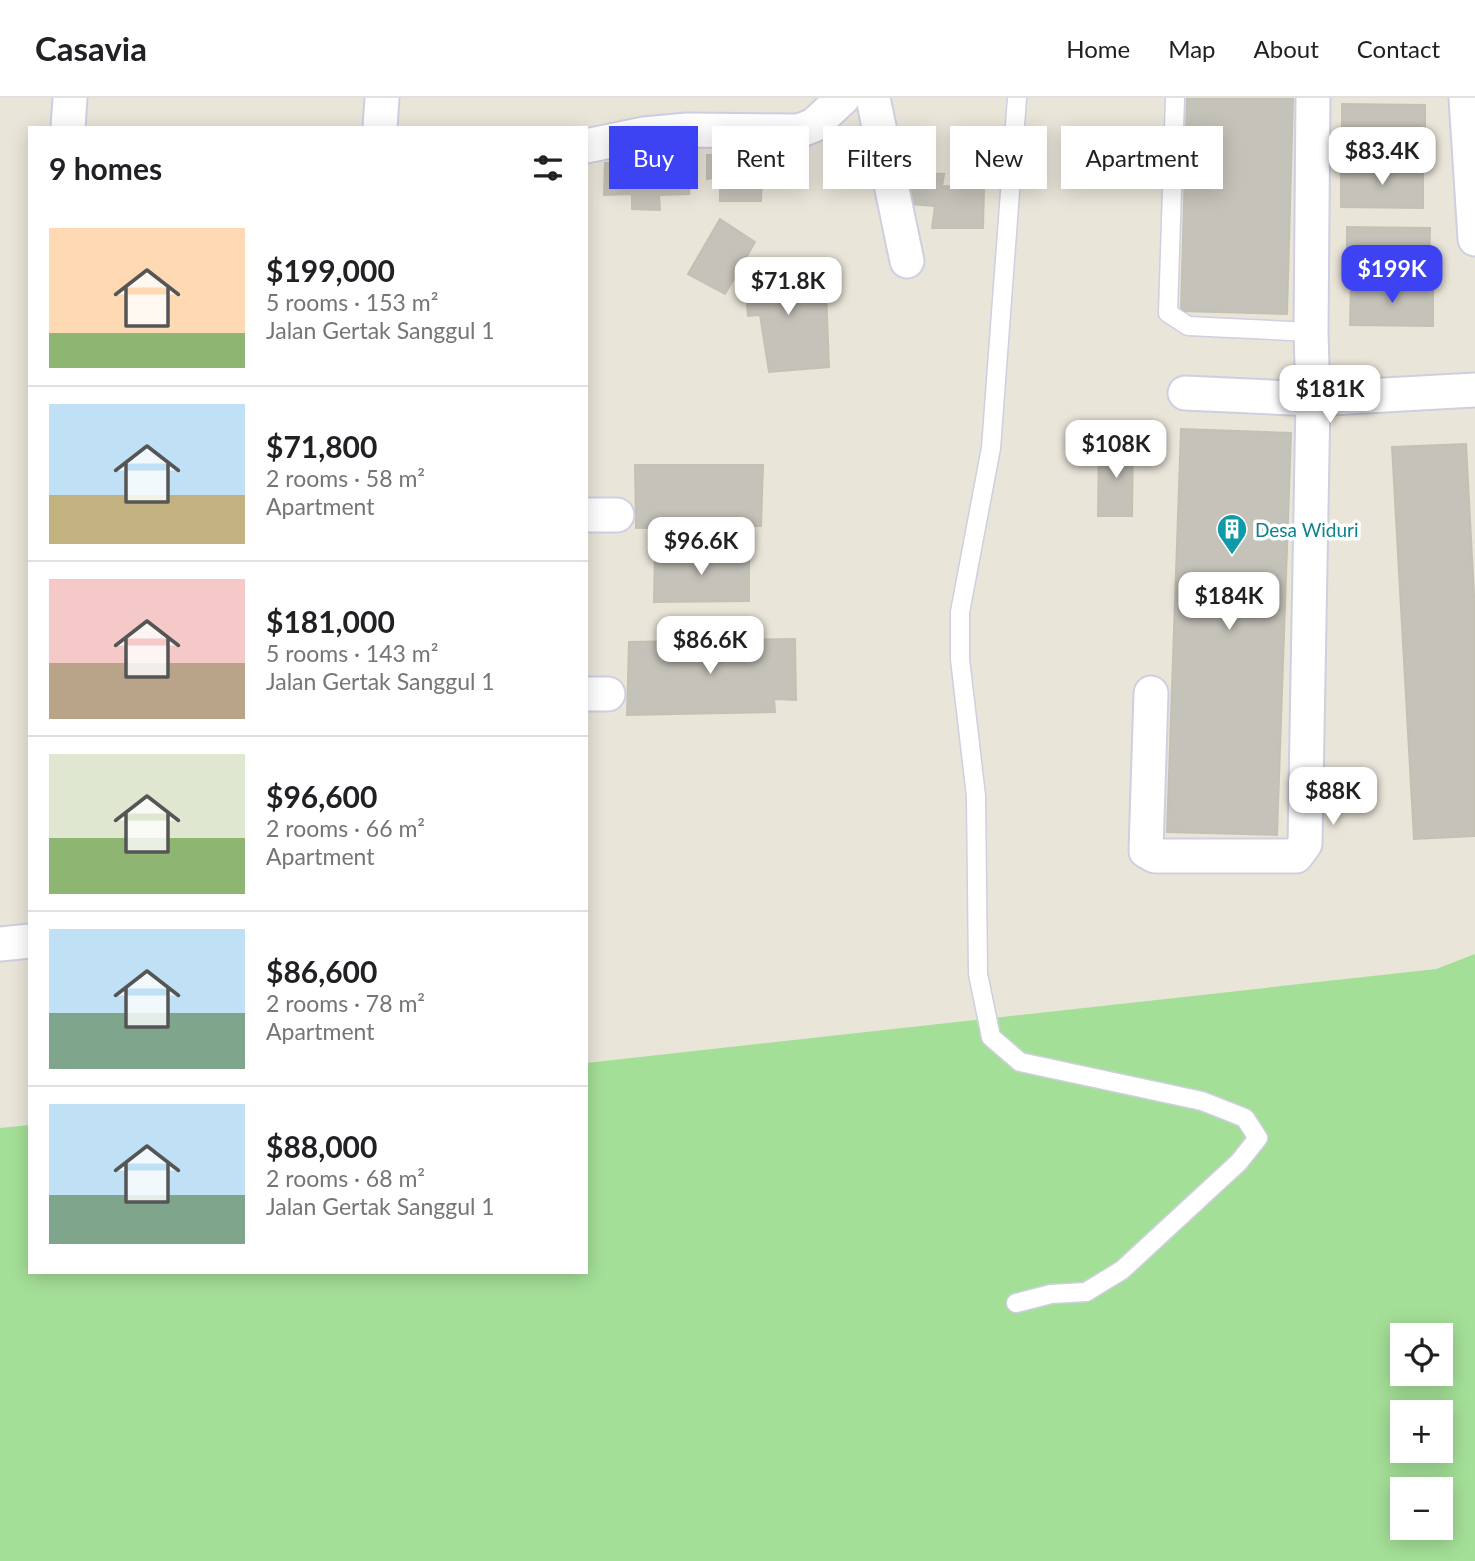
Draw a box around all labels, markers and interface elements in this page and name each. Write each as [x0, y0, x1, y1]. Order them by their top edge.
text: Casavia [35, 28, 147, 68]
text: Home [1066, 34, 1130, 63]
text: Map [1168, 34, 1216, 63]
text: About [1254, 34, 1319, 63]
text: Contact [1357, 34, 1440, 63]
chip: Buy [609, 126, 698, 189]
chip: Rent [712, 126, 809, 189]
chip: Filters [823, 126, 936, 189]
chip: New [950, 126, 1047, 189]
chip: Apartment [1061, 126, 1223, 189]
pin: $83.4K [1325, 127, 1439, 187]
text: $83.4K [1345, 136, 1419, 164]
icon: filters [529, 149, 567, 187]
text: 9 homes [49, 150, 162, 186]
pin: $199K [1343, 246, 1441, 305]
text: $199,000 [266, 252, 395, 288]
text: $199K [1357, 254, 1427, 282]
icon: home [105, 256, 189, 340]
pin: $71.8K [731, 258, 845, 317]
text: $71.8K [751, 266, 825, 294]
text: 5 rooms · 153 m² [266, 288, 438, 316]
text: Jalan Gertak Sanggul 1 [266, 316, 495, 344]
pin: $181K [1281, 366, 1379, 425]
text: $181K [1295, 374, 1365, 402]
pin: $108K [1067, 420, 1165, 480]
text: $71,800 [266, 428, 377, 464]
text: $108K [1081, 429, 1151, 457]
icon: home [105, 432, 189, 516]
text: 2 rooms · 58 m² [266, 464, 425, 492]
text: Apartment [266, 492, 374, 520]
building icon: Desa Widuri [1215, 512, 1249, 556]
pin: $96.6K [644, 518, 758, 577]
place label: Desa Widuri [1255, 518, 1359, 541]
text: $96.6K [664, 526, 738, 554]
pin: $184K [1180, 573, 1278, 632]
text: $184K [1194, 581, 1264, 609]
text: $181,000 [266, 603, 395, 639]
icon: home [105, 607, 189, 691]
pin: $86.6K [653, 616, 767, 676]
text: $86.6K [673, 625, 747, 653]
text: 5 rooms · 143 m² [266, 639, 438, 667]
text: Jalan Gertak Sanggul 1 [266, 667, 495, 695]
pin: $88K [1292, 768, 1374, 827]
text: $88K [1305, 776, 1361, 804]
text: $96,600 [266, 778, 377, 814]
icon: home [105, 782, 189, 866]
text: 2 rooms · 66 m² [266, 814, 425, 842]
text: Apartment [266, 842, 374, 870]
text: $86,600 [266, 953, 377, 989]
icon: home [105, 957, 189, 1041]
text: 2 rooms · 78 m² [266, 989, 425, 1017]
text: Apartment [266, 1017, 374, 1045]
text: $88,000 [266, 1128, 377, 1164]
icon: home [105, 1132, 189, 1216]
text: 2 rooms · 68 m² [266, 1164, 425, 1192]
text: Jalan Gertak Sanggul 1 [266, 1192, 495, 1220]
map controls [1390, 1323, 1453, 1540]
button: locate [1390, 1323, 1453, 1386]
button: + [1390, 1400, 1453, 1463]
button: − [1390, 1477, 1453, 1540]

